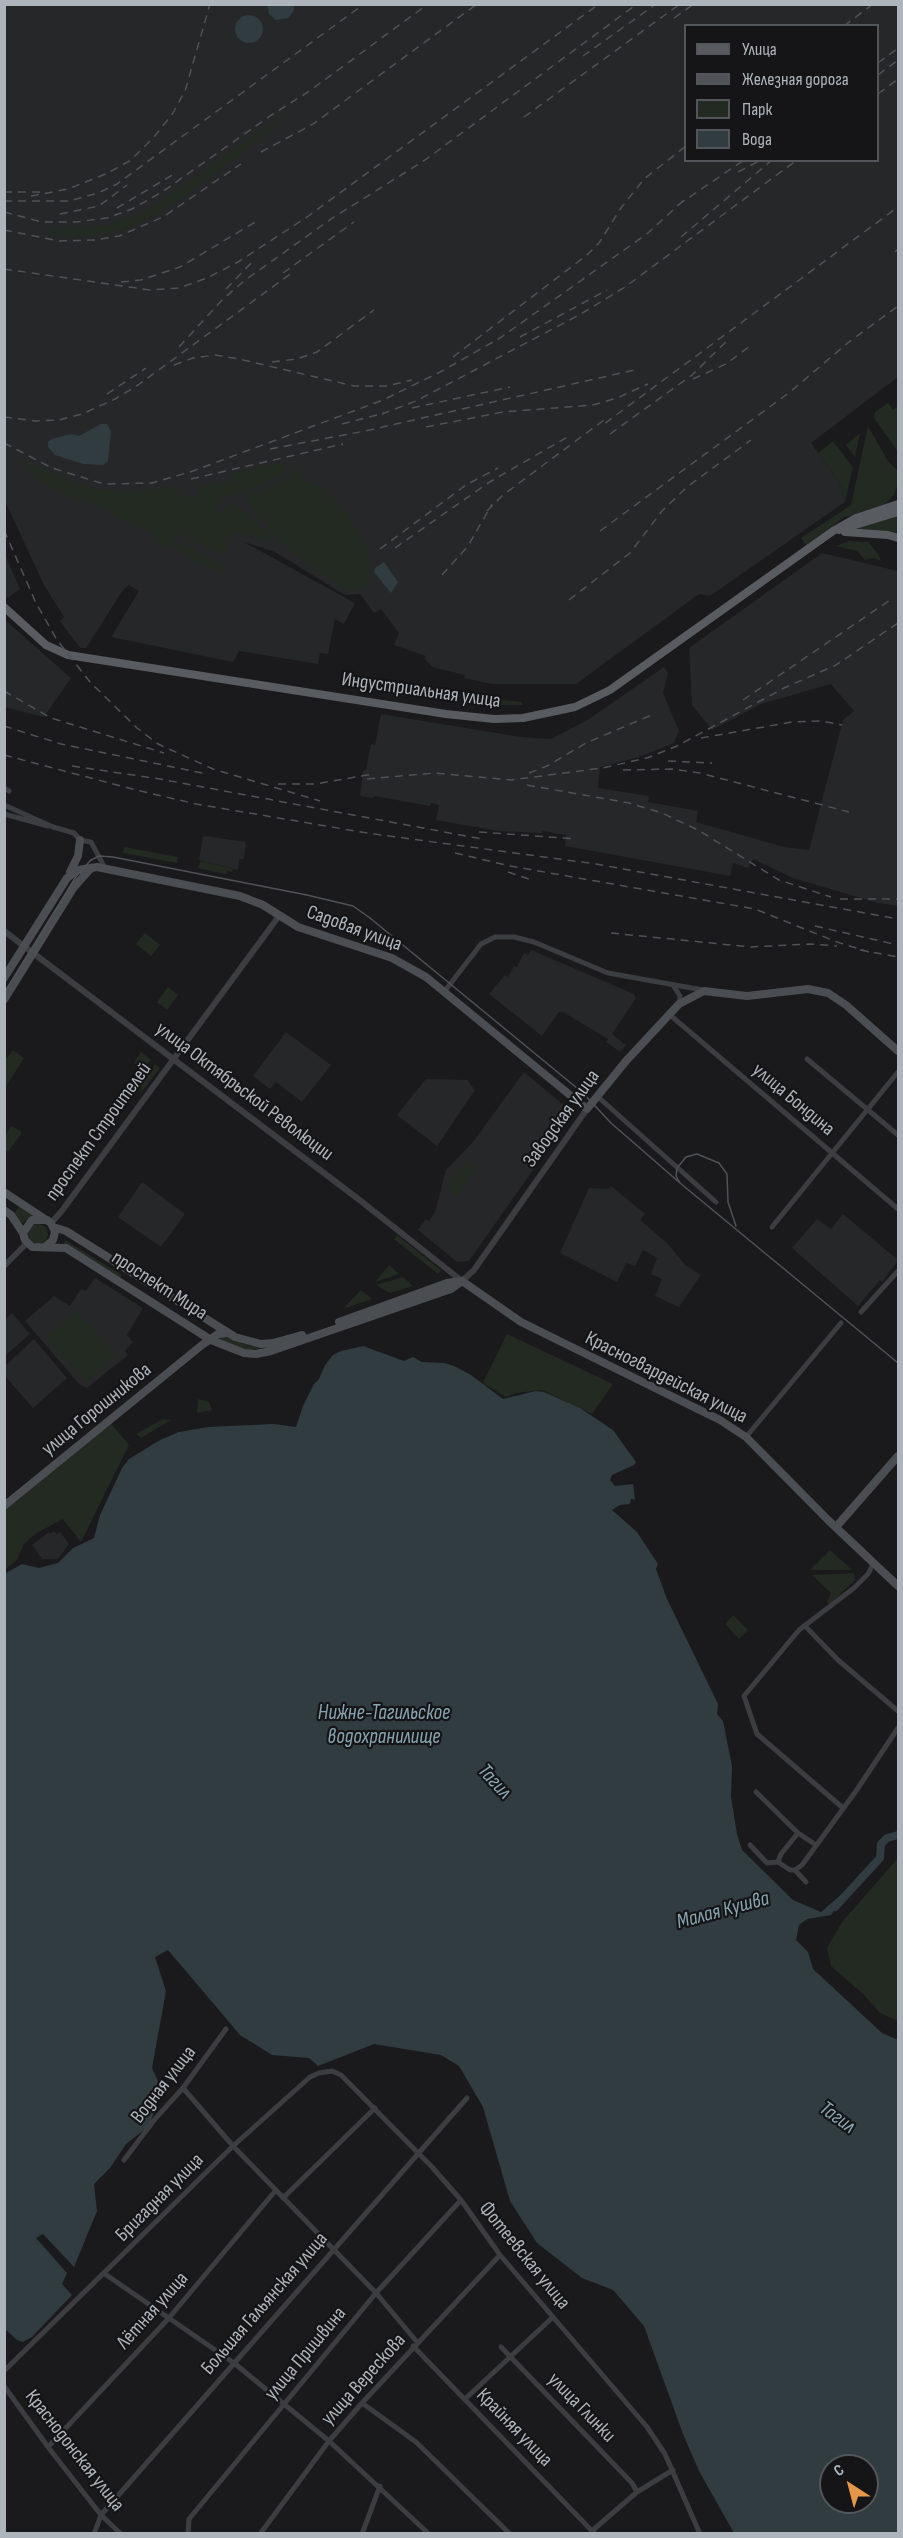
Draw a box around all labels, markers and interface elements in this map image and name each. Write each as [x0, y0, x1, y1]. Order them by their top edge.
legend [684, 24, 879, 162]
text: Улица [742, 39, 777, 60]
text: Железная дорога [742, 69, 849, 90]
text: Парк [742, 99, 772, 120]
text: Вода [742, 129, 772, 150]
street label: Индустриальная улица [340, 668, 502, 714]
street label: Садовая улица [303, 901, 405, 957]
street label: улица Октябрьской Революции [150, 1017, 338, 1167]
street label: проспект Строителей [41, 1058, 157, 1206]
street label: улица Бондина [747, 1059, 839, 1141]
street label: Заводская улица [519, 1066, 605, 1172]
street label: проспект Мира [107, 1246, 211, 1326]
street label: Красногвардейская улица [581, 1327, 751, 1429]
street label: улица Горошникова [37, 1358, 157, 1462]
water label: Нижне-Тагильское водохранилище [318, 1701, 450, 1751]
water label: Тагил [472, 1759, 516, 1805]
water label: Малая Кушва [674, 1887, 772, 1935]
street label: Водная улица [126, 2042, 202, 2128]
water label: Тагил [814, 2096, 860, 2140]
street label: Бригадная улица [111, 2149, 209, 2247]
street label: Фотеевская улица [473, 2197, 575, 2315]
street label: Большая Гальянская улица [197, 2228, 333, 2380]
street label: Лётная улица [112, 2267, 194, 2355]
street label: улица Пришвина [260, 2303, 352, 2405]
street label: улица Верескова [317, 2329, 411, 2431]
street label: улица Глинки [542, 2368, 620, 2448]
street label: Крайняя улица [471, 2384, 557, 2472]
street label: Краснодонская улица [19, 2385, 129, 2517]
north arrow [819, 2454, 879, 2514]
text: С [830, 2461, 848, 2481]

